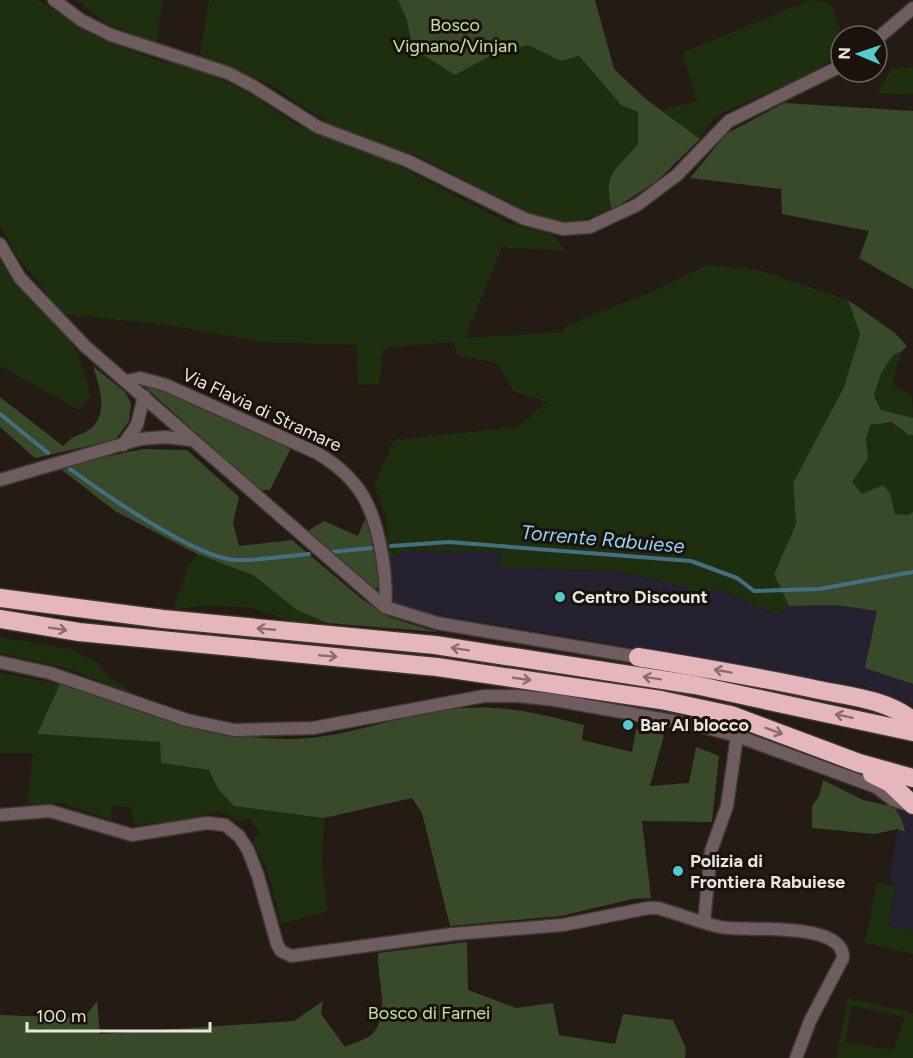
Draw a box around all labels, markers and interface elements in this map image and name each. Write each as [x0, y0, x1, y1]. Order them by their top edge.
park label: Bosco Vignano/Vinjan [393, 14, 517, 57]
north arrow [829, 24, 889, 84]
text: N [835, 47, 854, 60]
street label: Via Flavia di Stramare [179, 363, 345, 457]
water label: Torrente Rabuiese [520, 520, 686, 558]
place label: Centro Discount [572, 586, 708, 608]
marker: Centro Discount [553, 590, 567, 604]
one-way arrow [47, 623, 67, 634]
one-way arrow [256, 623, 276, 634]
one-way arrow [450, 643, 470, 654]
one-way arrow [318, 651, 338, 662]
one-way arrow [713, 665, 733, 676]
one-way arrow [643, 673, 663, 684]
one-way arrow [512, 674, 531, 685]
one-way arrow [834, 709, 853, 721]
place label: Bar Al blocco [640, 714, 749, 736]
marker: Bar Al blocco [621, 718, 635, 732]
one-way arrow [764, 726, 783, 737]
place label: Polizia di Frontiera Rabuiese [690, 850, 845, 893]
marker: Polizia di Frontiera Rabuiese [671, 864, 685, 878]
scale bar [27, 995, 210, 1033]
park label: Bosco di Farnei [368, 1002, 490, 1024]
text: 100 m [36, 1005, 86, 1027]

